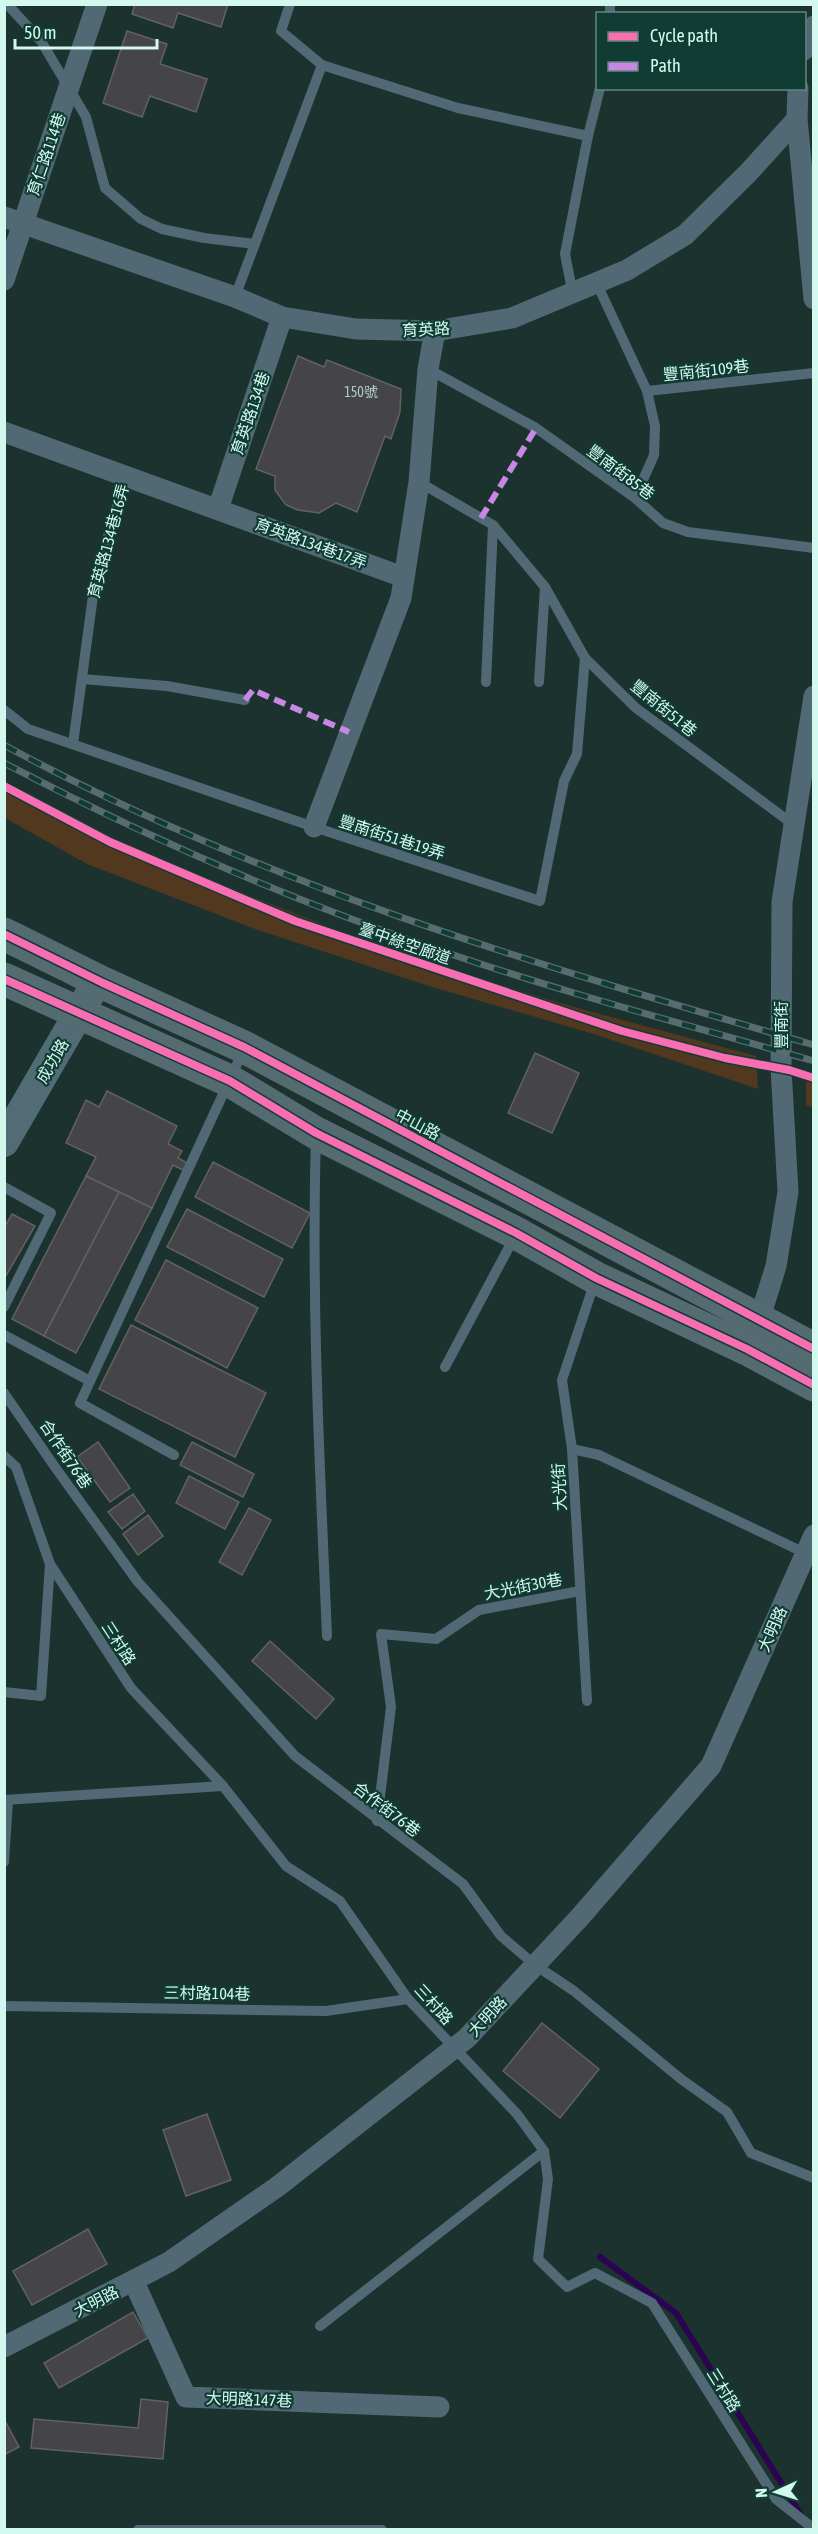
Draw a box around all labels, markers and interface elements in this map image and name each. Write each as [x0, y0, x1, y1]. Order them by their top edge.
scale bar [15, 12, 158, 50]
legend [596, 12, 806, 90]
text: 50 m [24, 22, 56, 43]
text: Cycle path [650, 25, 718, 46]
text: Path [650, 55, 681, 76]
street label: 育仁路114巷 [23, 110, 69, 198]
street label: 育英路 [402, 319, 450, 339]
street label: 豐南街109巷 [662, 357, 750, 383]
street label: 育英路134巷 [227, 369, 273, 457]
house number: 150號 [344, 384, 378, 400]
street label: 豐南街85巷 [584, 441, 658, 503]
street label: 育英路134巷16弄 [84, 482, 132, 600]
street label: 育英路134巷17弄 [253, 514, 369, 572]
street label: 豐南街51巷 [628, 676, 700, 740]
street label: 豐南街51巷19弄 [337, 811, 447, 863]
street label: 臺中綠空廊道 [357, 919, 453, 967]
street label: 豐南街 [772, 1001, 790, 1049]
street label: 成功路 [32, 1036, 72, 1086]
street label: 中山路 [393, 1105, 443, 1143]
street label: 合作街76巷 [36, 1416, 96, 1492]
street label: 大光街 [549, 1463, 569, 1511]
street label: 大光街30巷 [482, 1570, 564, 1602]
street label: 大明路 [754, 1603, 790, 1655]
street label: 三村路 [98, 1618, 140, 1668]
street label: 合作街76巷 [350, 1778, 424, 1840]
street label: 三村路 [411, 1980, 457, 2028]
street label: 三村路104巷 [164, 1983, 250, 2003]
street label: 大明路 [464, 1992, 510, 2040]
street label: 大明路 [71, 2282, 121, 2320]
street label: 三村路 [704, 2365, 744, 2415]
street label: 大明路147巷 [205, 2388, 293, 2410]
north arrow [746, 2462, 806, 2522]
text: N [752, 2488, 770, 2498]

